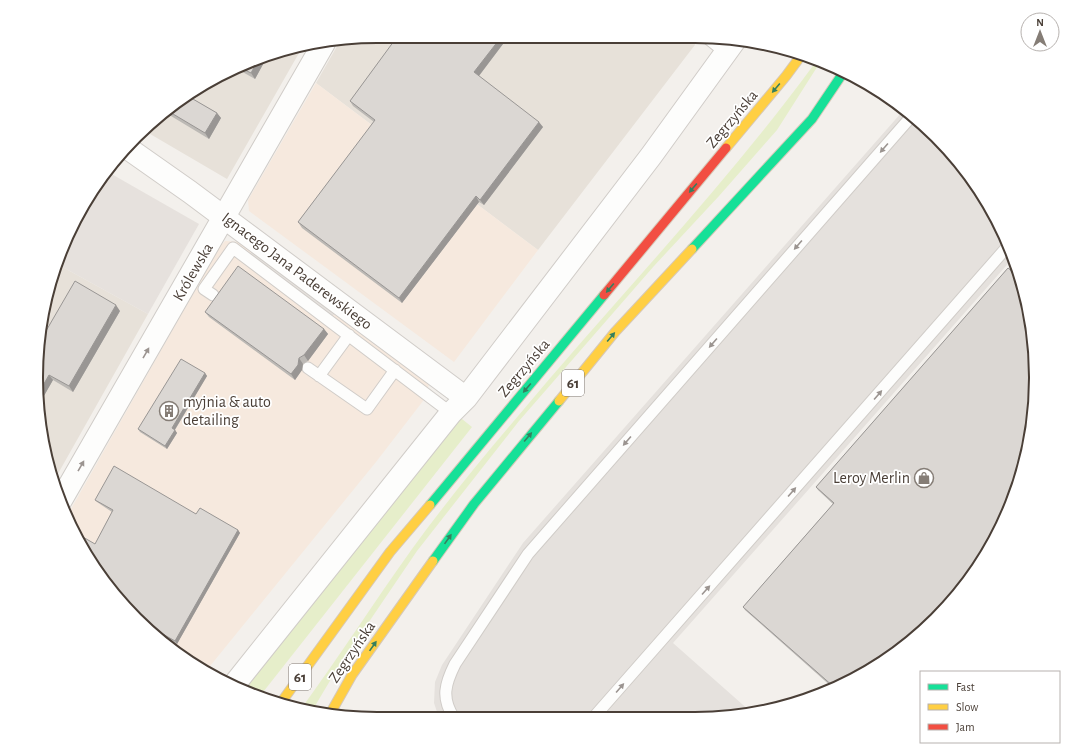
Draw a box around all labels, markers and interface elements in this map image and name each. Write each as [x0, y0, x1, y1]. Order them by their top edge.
north arrow [1020, 12, 1060, 52]
text: N [1036, 17, 1044, 28]
one-way arrow [772, 83, 781, 94]
street label: Zegrzyńska [703, 87, 761, 152]
one-way arrow [880, 143, 889, 152]
one-way arrow [689, 183, 698, 194]
street label: Ignacego Jana Paderewskiego [219, 209, 375, 333]
street label: Królewska [170, 240, 216, 304]
one-way arrow [794, 240, 803, 251]
one-way arrow [606, 283, 615, 294]
one-way arrow [607, 332, 616, 342]
street label: Zegrzyńska [495, 336, 553, 401]
one-way arrow [708, 338, 717, 348]
one-way arrow [143, 347, 150, 359]
road number: 61 [562, 370, 584, 396]
one-way arrow [522, 383, 531, 393]
one-way arrow [873, 390, 882, 400]
place label: myjnia & auto detailing [183, 394, 271, 428]
building icon: myjnia & auto detailing [158, 400, 180, 422]
one-way arrow [524, 432, 533, 443]
one-way arrow [623, 436, 632, 446]
one-way arrow [77, 460, 84, 472]
shop icon: Leroy Merlin [913, 467, 935, 489]
place label: Leroy Merlin [833, 470, 910, 487]
one-way arrow [787, 487, 796, 498]
one-way arrow [444, 534, 452, 545]
one-way arrow [701, 585, 710, 595]
street label: Zegrzyńska [326, 618, 379, 686]
one-way arrow [369, 640, 377, 651]
road number: 61 [289, 664, 311, 690]
legend [920, 671, 1060, 743]
text: Fast [956, 681, 975, 693]
one-way arrow [615, 682, 624, 693]
text: Slow [956, 701, 978, 713]
text: Jam [956, 721, 975, 733]

